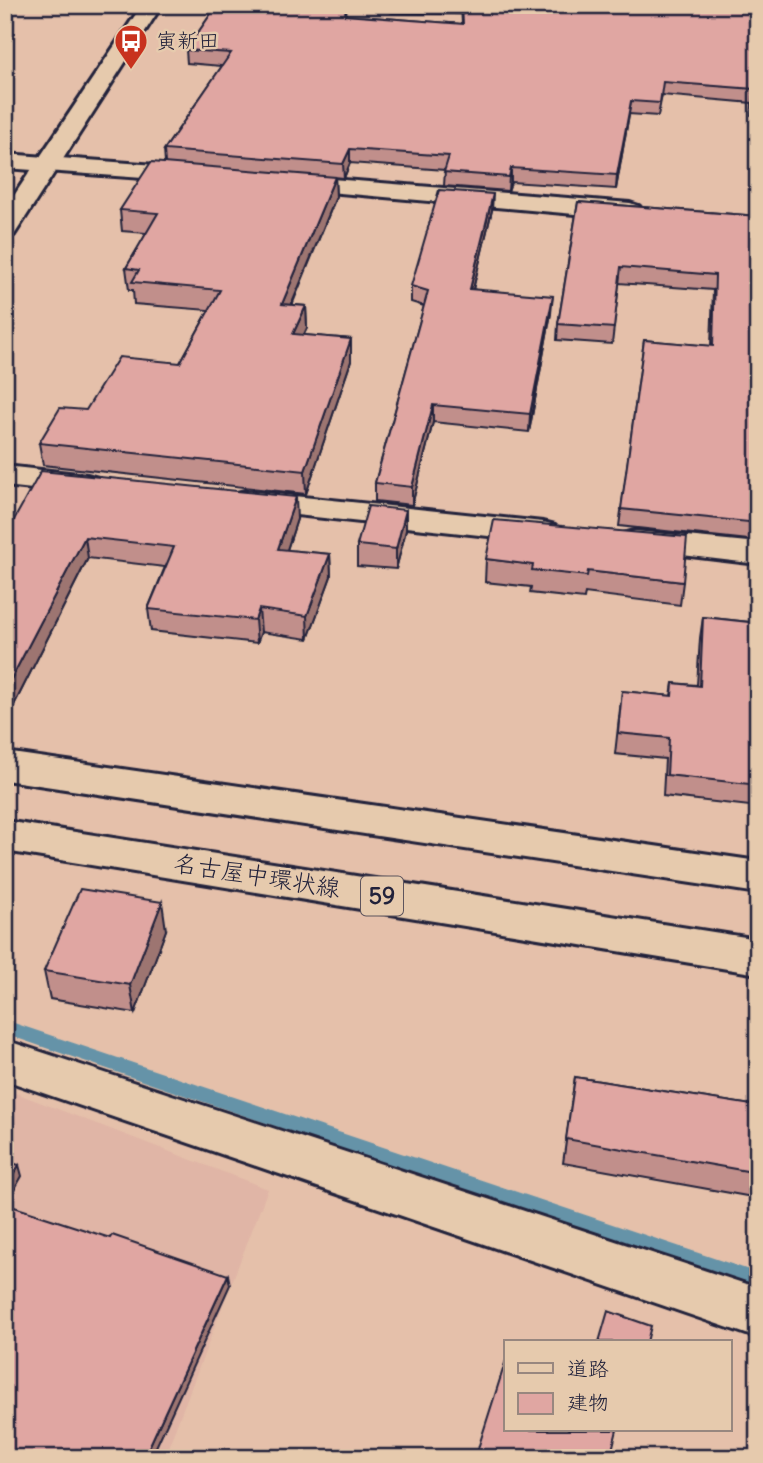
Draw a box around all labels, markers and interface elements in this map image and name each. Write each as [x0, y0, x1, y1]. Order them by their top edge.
bus stop icon: 寅新田 [112, 22, 150, 71]
place label: 寅新田 [156, 27, 219, 54]
street label: 名古屋中環状線 [172, 847, 342, 903]
road number: 59 [361, 876, 403, 916]
legend [504, 1340, 732, 1432]
text: 道路 [567, 1355, 609, 1382]
text: 建物 [567, 1389, 609, 1416]

